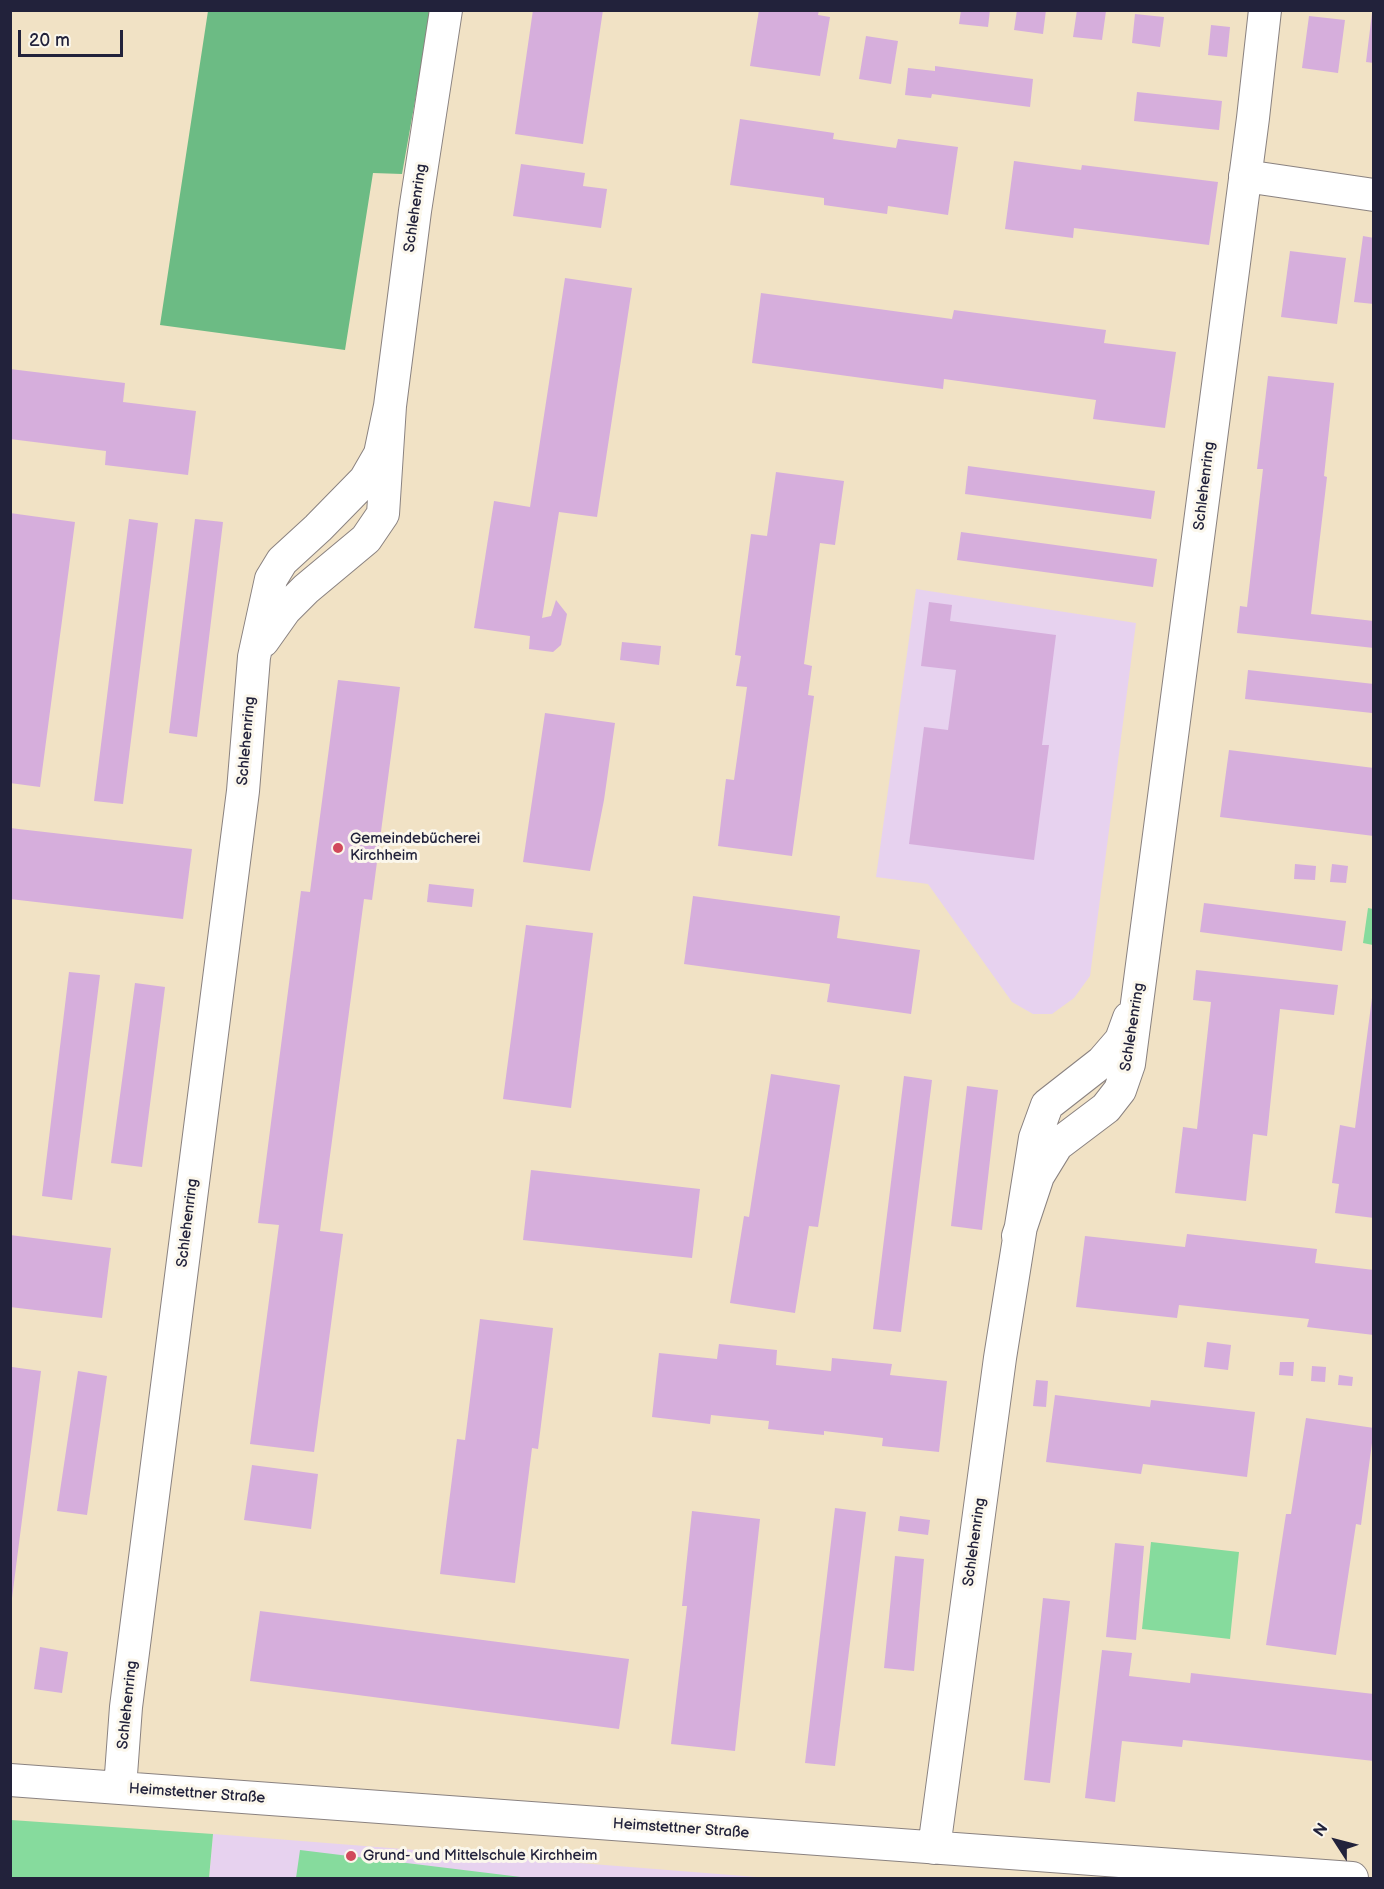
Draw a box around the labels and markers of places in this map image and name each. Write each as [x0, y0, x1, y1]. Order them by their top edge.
place label: Gemeindebücherei Kirchheim [350, 830, 480, 865]
marker: Gemeindebücherei Kirchheim [331, 841, 345, 855]
place label: Grund- und Mittelschule Kirchheim [363, 1847, 597, 1865]
marker: Grund- und Mittelschule Kirchheim [344, 1849, 358, 1863]

